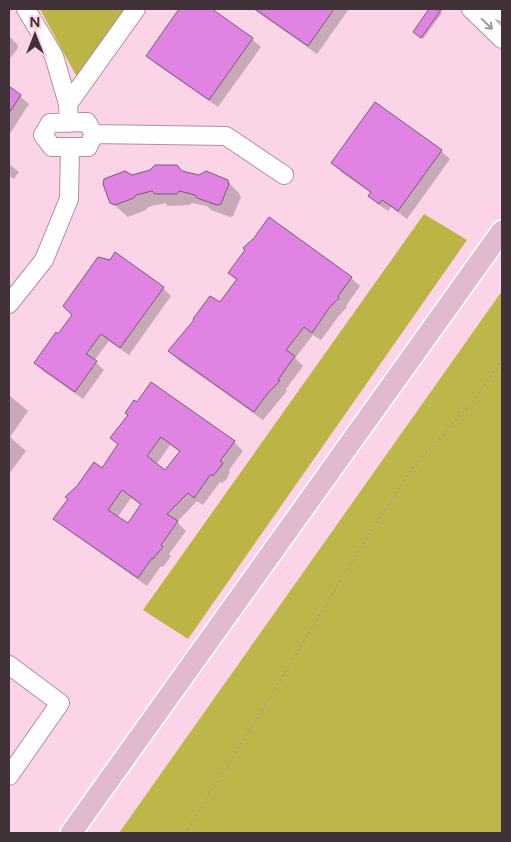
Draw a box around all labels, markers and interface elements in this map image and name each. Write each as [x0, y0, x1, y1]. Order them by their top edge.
north arrow [10, 10, 60, 60]
text: N [30, 14, 40, 31]
one-way arrow [481, 18, 493, 30]

